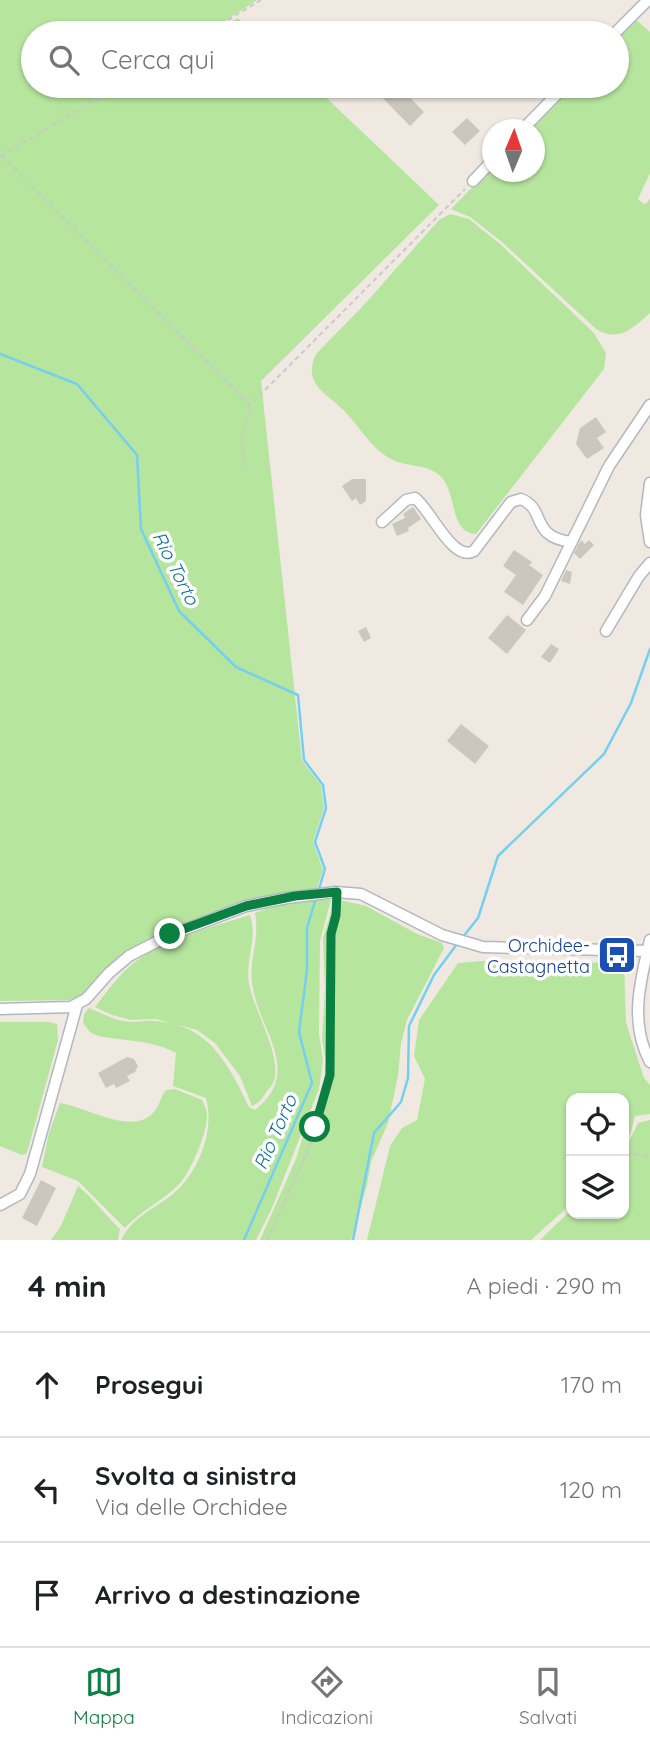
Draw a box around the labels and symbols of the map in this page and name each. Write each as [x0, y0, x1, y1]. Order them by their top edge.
north arrow [482, 119, 545, 182]
water label: Rio Torto [147, 527, 205, 610]
route end [154, 918, 185, 949]
place label: Orchidee- Castagnetta [487, 934, 590, 978]
bus stop icon: Orchidee- Castagnetta [596, 934, 638, 976]
water label: Rio Torto [248, 1090, 303, 1173]
route start [299, 1111, 330, 1142]

